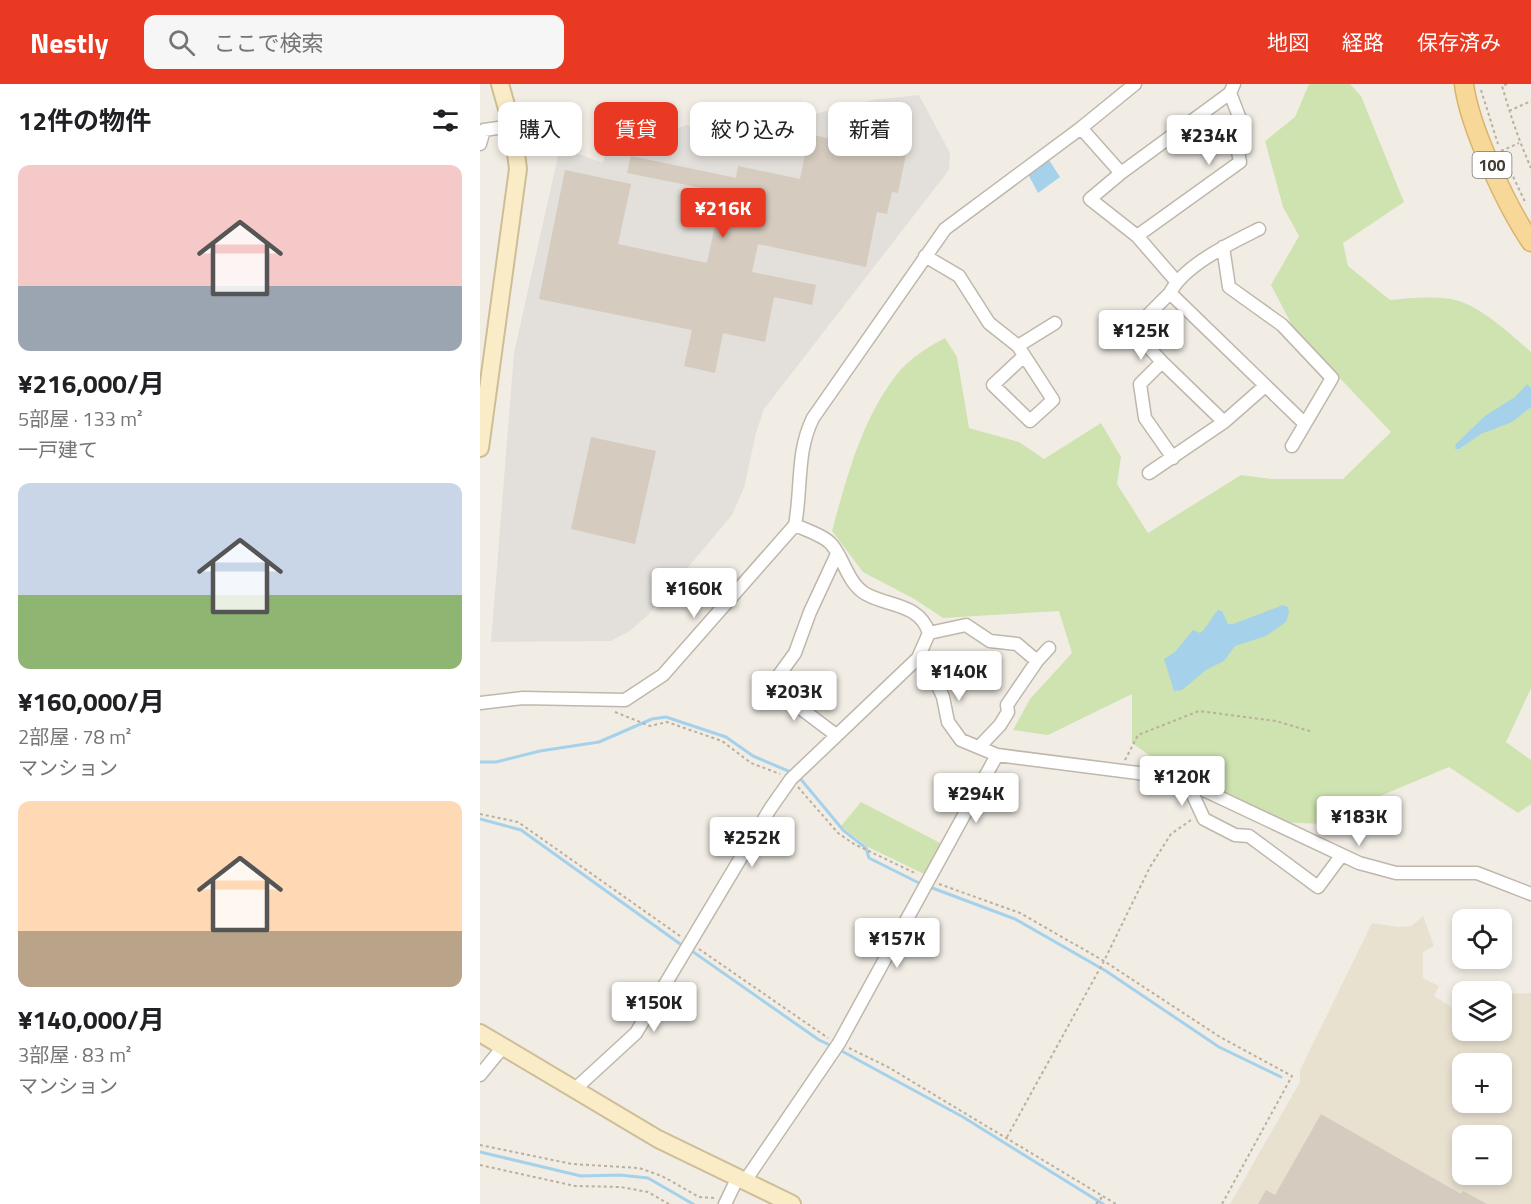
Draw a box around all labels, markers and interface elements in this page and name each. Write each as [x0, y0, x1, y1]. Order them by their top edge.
search box [144, 15, 564, 69]
text: Nestly [30, 21, 108, 64]
icon: search [165, 26, 198, 59]
text: ここで検索 [213, 26, 324, 60]
text: 地図 [1267, 26, 1309, 58]
text: 経路 [1342, 26, 1384, 58]
text: 保存済み [1417, 26, 1501, 58]
text: 12件の物件 [18, 101, 151, 140]
chip: 購入 [498, 102, 582, 156]
chip: 賃貸 [594, 102, 678, 156]
chip: 絞り込み [690, 102, 816, 156]
chip: 新着 [828, 102, 912, 156]
icon: filters [429, 104, 462, 137]
pin: ¥234K [1167, 115, 1251, 166]
text: ¥234K [1181, 119, 1237, 150]
road number: 100 [1472, 152, 1512, 178]
pin: ¥216K [681, 188, 765, 239]
text: ¥216K [695, 192, 751, 223]
icon: home [186, 204, 294, 312]
pin: ¥125K [1099, 310, 1183, 361]
text: ¥125K [1113, 314, 1169, 345]
text: ¥216,000/月 [18, 364, 165, 403]
text: 5部屋 · 133 m² [18, 403, 143, 434]
text: 一戸建て [18, 434, 98, 465]
icon: home [186, 522, 294, 630]
pin: ¥160K [652, 568, 736, 619]
text: ¥160K [666, 572, 722, 603]
pin: ¥140K [917, 651, 1001, 702]
text: ¥140K [931, 655, 987, 686]
pin: ¥203K [752, 671, 836, 722]
text: ¥203K [766, 675, 822, 706]
text: ¥160,000/月 [18, 682, 165, 721]
text: 2部屋 · 78 m² [18, 721, 131, 752]
text: マンション [18, 752, 118, 783]
pin: ¥120K [1140, 756, 1224, 807]
text: ¥120K [1154, 760, 1210, 791]
pin: ¥294K [934, 773, 1018, 824]
text: ¥294K [948, 777, 1004, 808]
pin: ¥183K [1317, 796, 1401, 847]
text: ¥183K [1331, 800, 1387, 831]
pin: ¥252K [710, 817, 794, 868]
text: ¥252K [724, 821, 780, 852]
icon: home [186, 840, 294, 948]
map controls [1452, 909, 1512, 1185]
button: locate [1452, 909, 1512, 969]
pin: ¥157K [855, 918, 939, 969]
text: ¥157K [869, 922, 925, 953]
button: layers [1452, 981, 1512, 1041]
pin: ¥150K [612, 982, 696, 1033]
text: ¥150K [626, 986, 682, 1017]
text: ¥140,000/月 [18, 1000, 165, 1039]
text: 3部屋 · 83 m² [18, 1039, 131, 1070]
button: + [1452, 1053, 1512, 1113]
text: マンション [18, 1070, 118, 1101]
button: − [1452, 1125, 1512, 1185]

